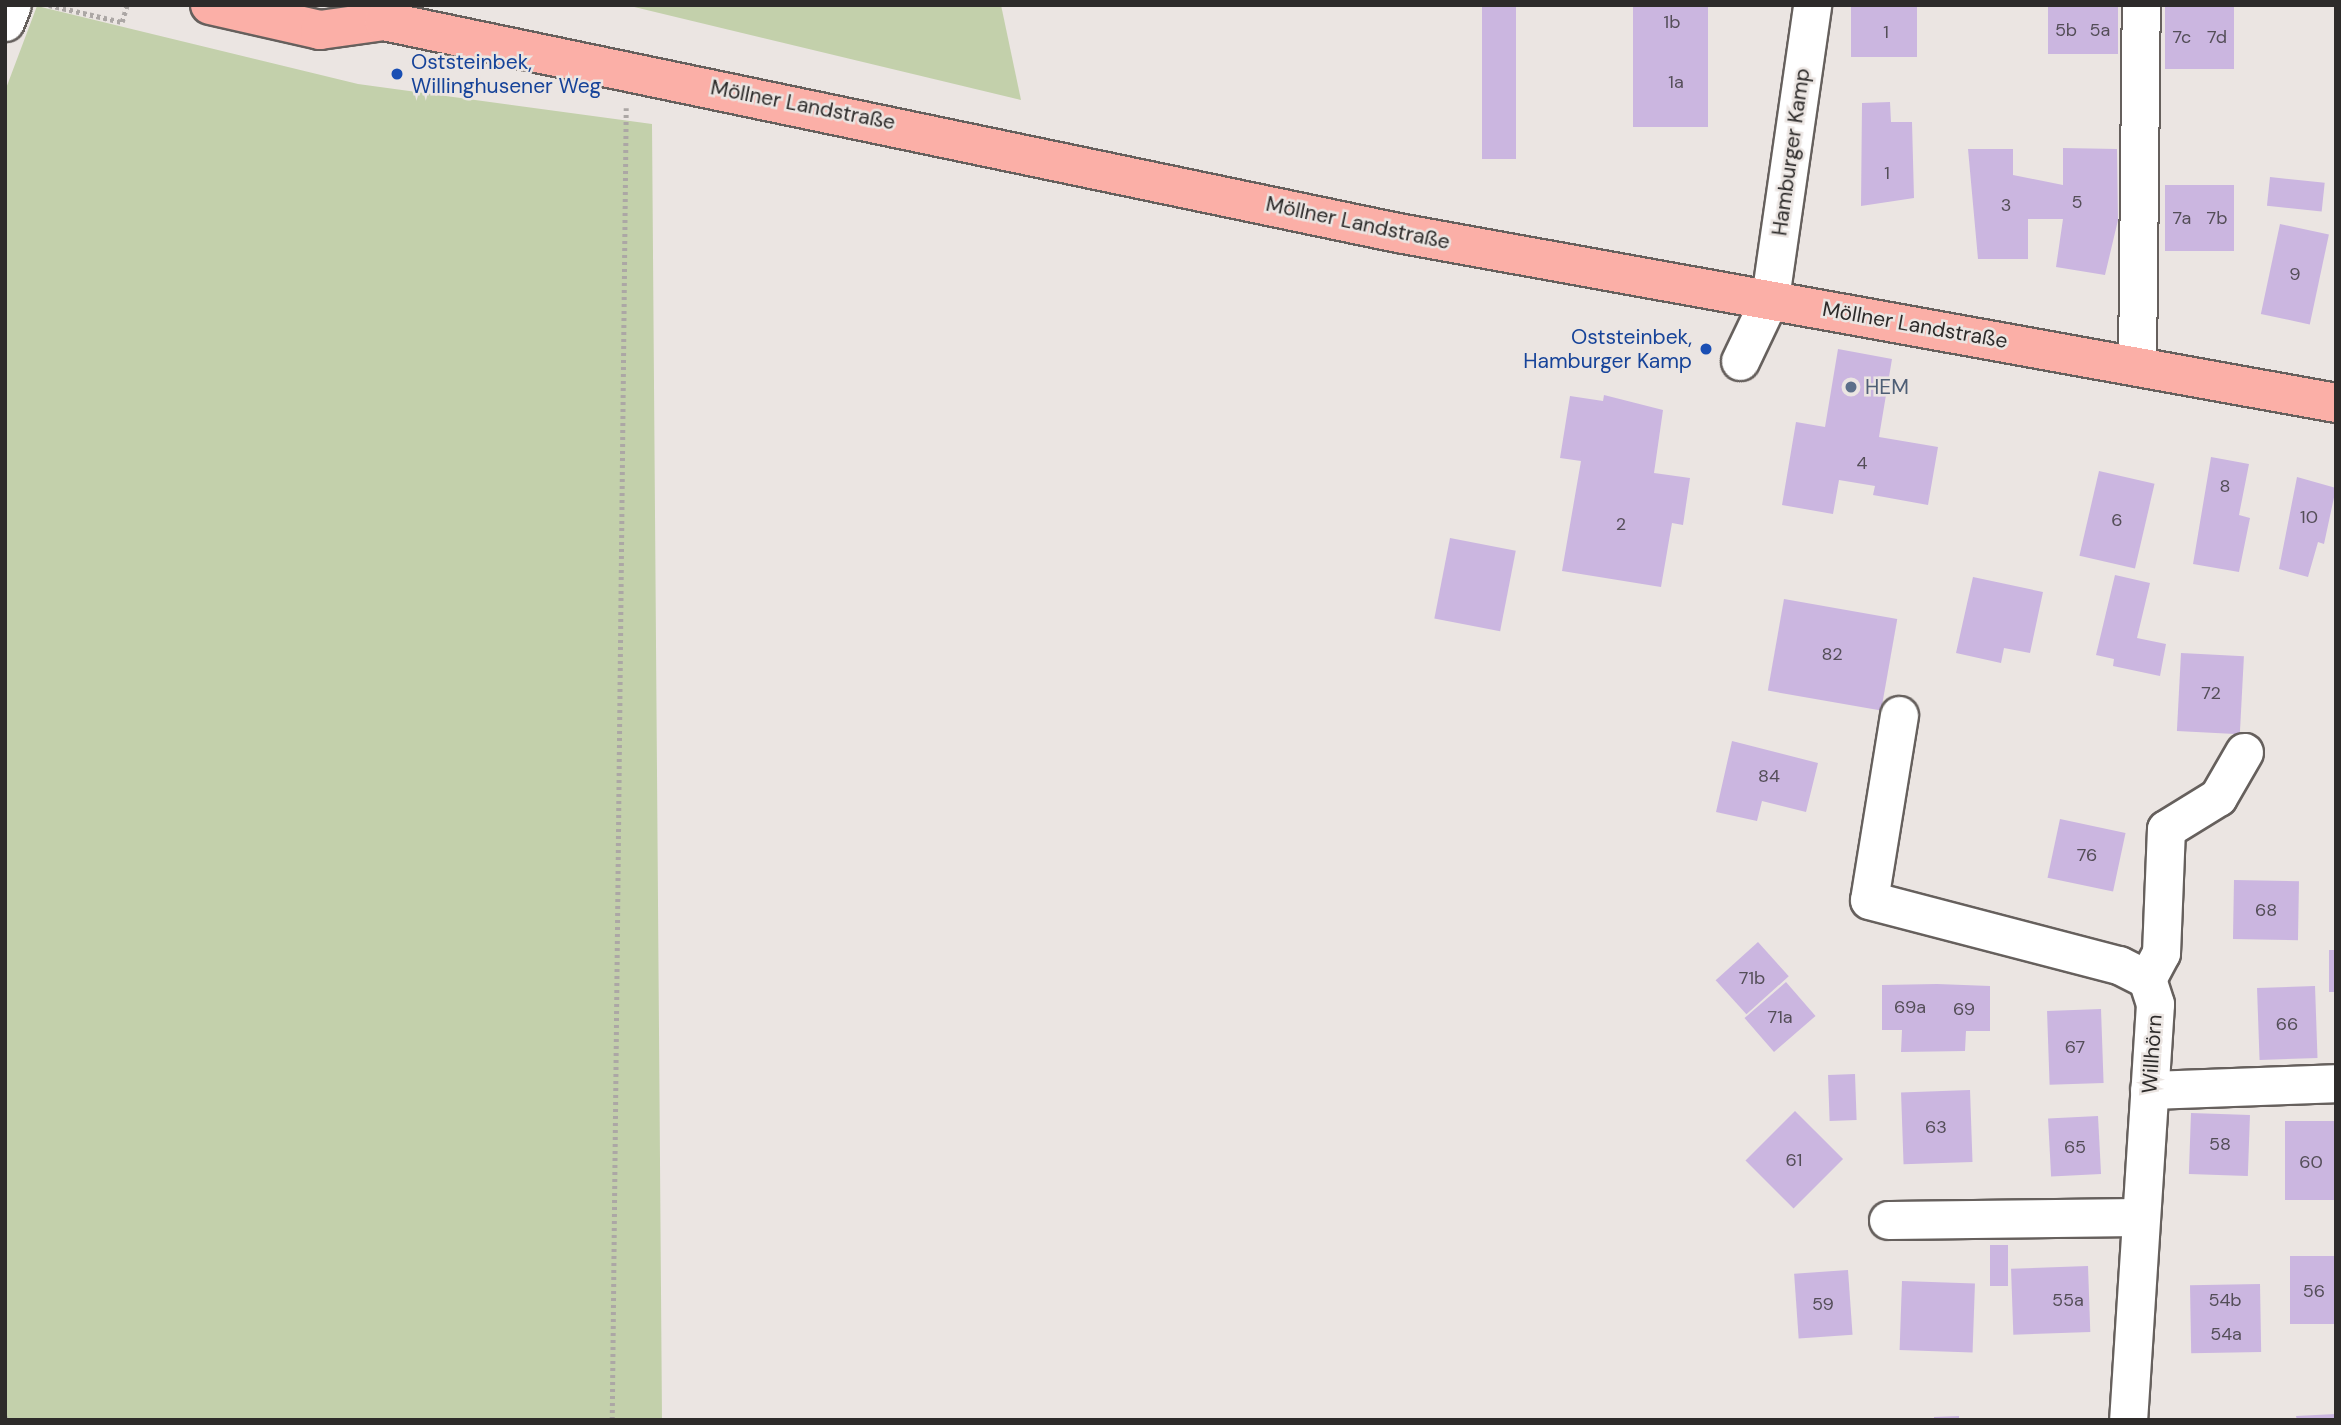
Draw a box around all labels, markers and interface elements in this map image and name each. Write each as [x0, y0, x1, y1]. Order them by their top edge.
house number: 1b [1664, 11, 1680, 33]
house number: 5b [2055, 19, 2077, 41]
house number: 5a [2090, 19, 2110, 41]
house number: 1 [1883, 21, 1889, 43]
house number: 7c [2173, 26, 2191, 48]
house number: 7d [2207, 26, 2227, 48]
place label: Oststeinbek, Willinghusener Weg [411, 49, 601, 99]
marker: Oststeinbek, Willinghusener Weg [389, 66, 405, 82]
street label: Hamburger Kamp [1767, 67, 1815, 237]
house number: 1a [1668, 71, 1684, 93]
street label: Möllner Landstraße [709, 75, 897, 135]
house number: 1 [1884, 162, 1890, 184]
street label: Möllner Landstraße [1264, 191, 1452, 255]
house number: 5 [2072, 191, 2082, 213]
house number: 3 [2001, 194, 2011, 216]
house number: 7a [2173, 207, 2191, 229]
house number: 7b [2207, 207, 2227, 229]
house number: 9 [2289, 263, 2301, 285]
street label: Möllner Landstraße [1820, 296, 2010, 354]
place label: Oststeinbek, Hamburger Kamp [1523, 324, 1692, 374]
marker: Oststeinbek, Hamburger Kamp [1698, 341, 1714, 357]
place label: HEM [1865, 374, 1909, 400]
marker: HEM [1843, 379, 1859, 395]
house number: 4 [1857, 452, 1867, 474]
house number: 8 [2220, 475, 2230, 497]
house number: 10 [2300, 506, 2318, 528]
house number: 6 [2111, 509, 2123, 531]
house number: 2 [1616, 513, 1626, 535]
house number: 82 [1821, 643, 1843, 665]
house number: 72 [2201, 682, 2221, 704]
house number: 84 [1758, 765, 1780, 787]
house number: 76 [2077, 844, 2097, 866]
house number: 68 [2255, 899, 2277, 921]
house number: 71b [1739, 967, 1765, 989]
house number: 69a [1894, 996, 1926, 1018]
house number: 69 [1953, 998, 1975, 1020]
house number: 71a [1767, 1006, 1793, 1028]
house number: 66 [2276, 1013, 2298, 1035]
street label: Willhörn [2137, 1014, 2167, 1094]
house number: 67 [2065, 1036, 2085, 1058]
house number: 63 [1925, 1116, 1947, 1138]
house number: 58 [2209, 1133, 2231, 1155]
house number: 65 [2064, 1136, 2086, 1158]
house number: 61 [1786, 1149, 1802, 1171]
house number: 60 [2299, 1151, 2323, 1173]
house number: 56 [2303, 1280, 2325, 1302]
house number: 55a [2052, 1289, 2084, 1311]
house number: 54b [2208, 1289, 2242, 1311]
house number: 59 [1812, 1293, 1834, 1315]
house number: 54a [2210, 1323, 2242, 1345]

